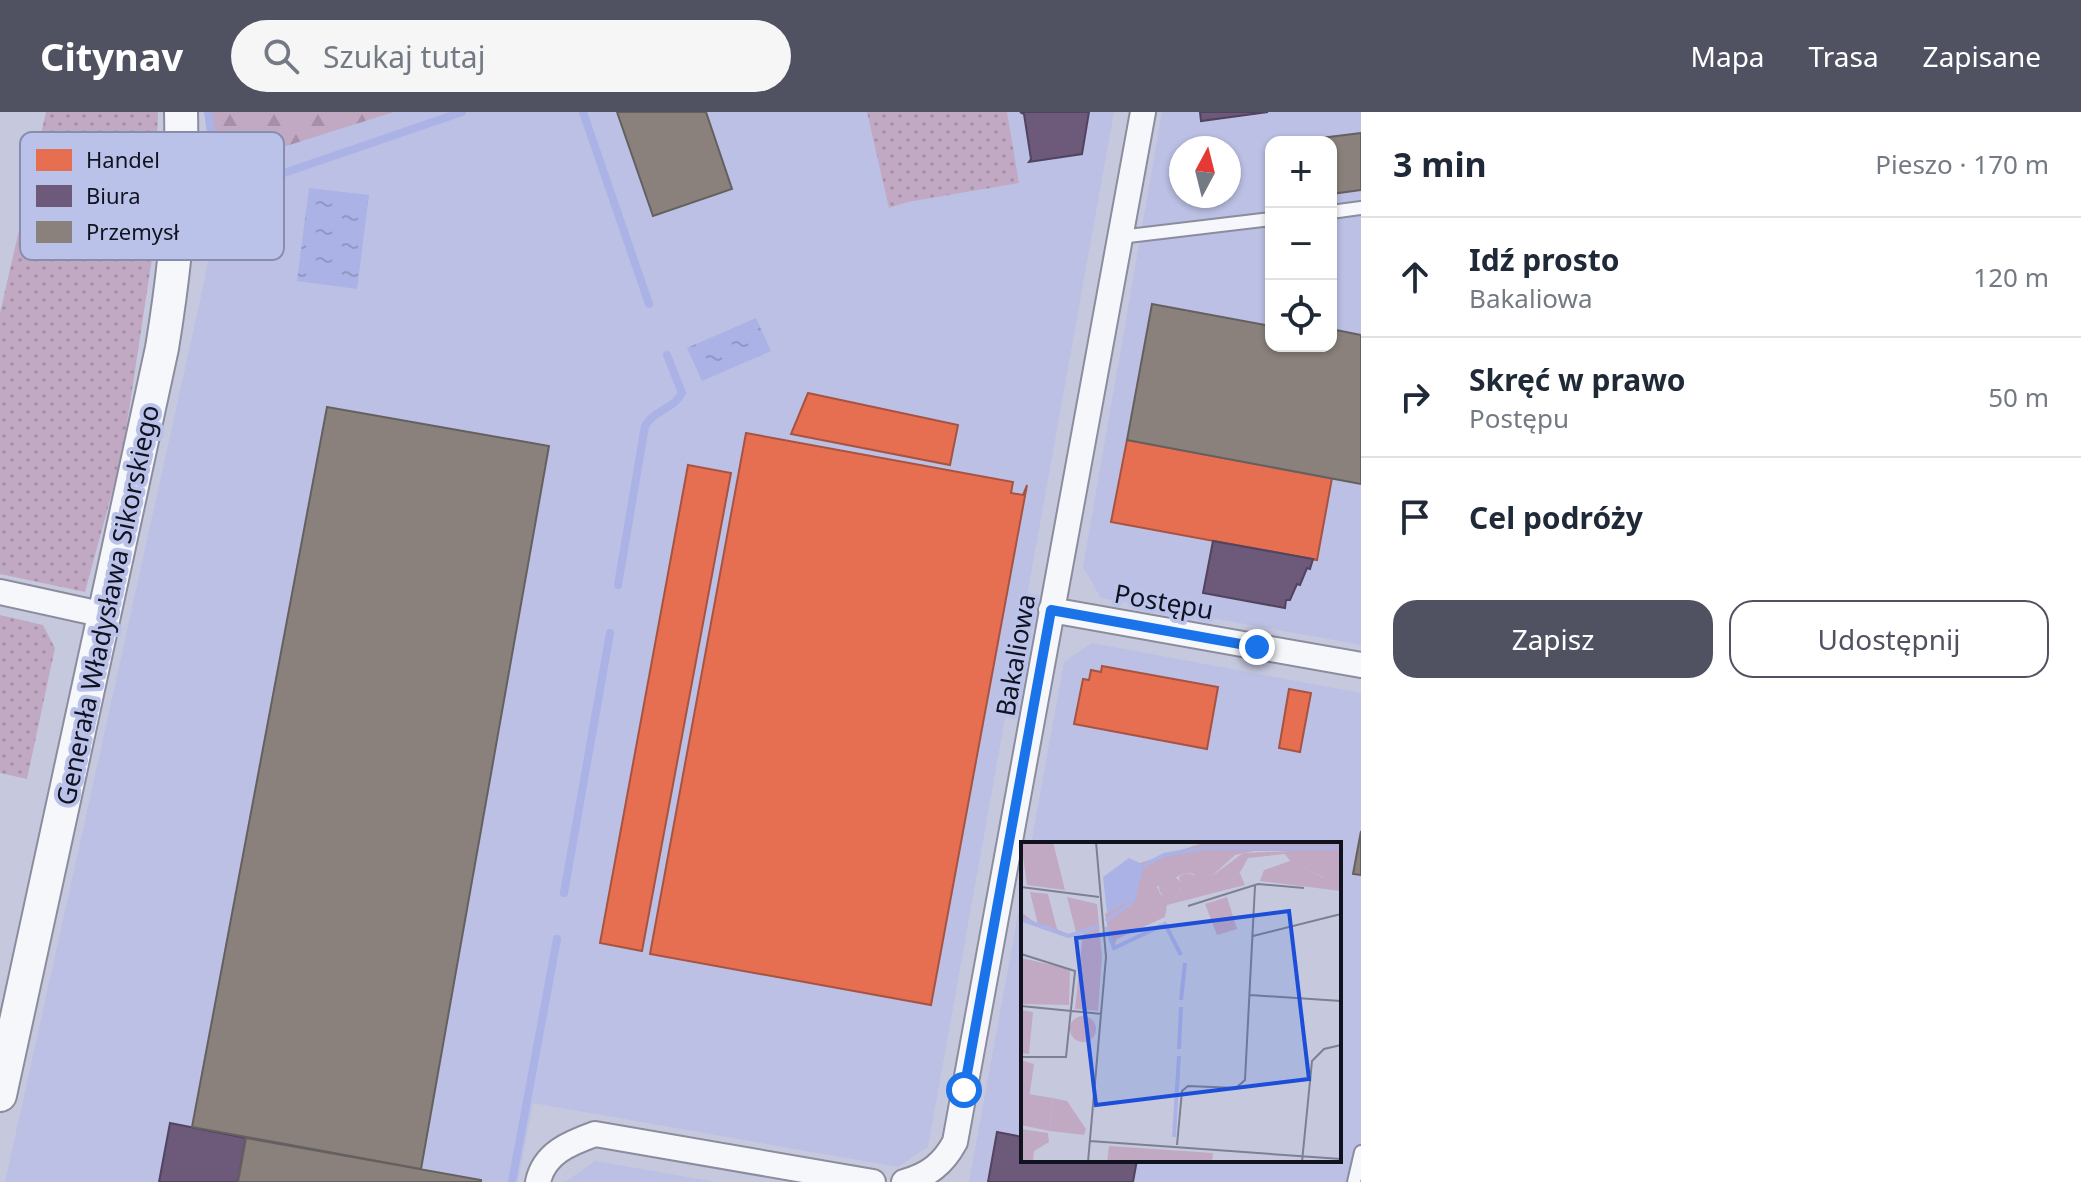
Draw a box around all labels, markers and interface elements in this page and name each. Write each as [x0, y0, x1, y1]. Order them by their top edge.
search box [231, 20, 791, 92]
text: Citynav [40, 30, 183, 82]
icon: search [259, 34, 303, 78]
text: Szukaj tutaj [323, 36, 485, 77]
text: Mapa [1691, 37, 1765, 75]
text: Trasa [1809, 37, 1879, 75]
text: Zapisane [1923, 37, 2041, 75]
legend [20, 132, 284, 260]
north arrow [1169, 136, 1241, 208]
map controls [1265, 136, 1337, 352]
button: + [1265, 136, 1337, 208]
text: 3 min [1393, 141, 1487, 187]
text: Handel [86, 144, 160, 174]
text: Pieszo · 170 m [1875, 146, 2049, 182]
text: Biura [86, 180, 141, 210]
button: − [1265, 208, 1337, 280]
text: Przemysł [86, 216, 179, 246]
text: Idź prosto [1469, 239, 1620, 280]
icon: ahead [1393, 255, 1437, 299]
text: 120 m [1973, 259, 2049, 295]
button: locate [1265, 280, 1337, 352]
text: Bakaliowa [1469, 280, 1593, 316]
text: Skręć w prawo [1469, 359, 1686, 400]
icon: right [1393, 375, 1437, 419]
text: 50 m [1988, 379, 2049, 415]
text: Postępu [1469, 400, 1569, 436]
street label: Generała Władysława Sikorskiego [47, 402, 167, 808]
icon: arrive [1393, 495, 1437, 539]
text: Cel podróży [1469, 497, 1643, 538]
street label: Postępu [1112, 575, 1216, 627]
street label: Bakaliowa [987, 591, 1043, 719]
button: Zapisz [1393, 600, 1713, 678]
button: Udostępnij [1729, 600, 2049, 678]
route end [1239, 629, 1275, 665]
inset map [1021, 842, 1341, 1162]
route start [946, 1072, 982, 1108]

